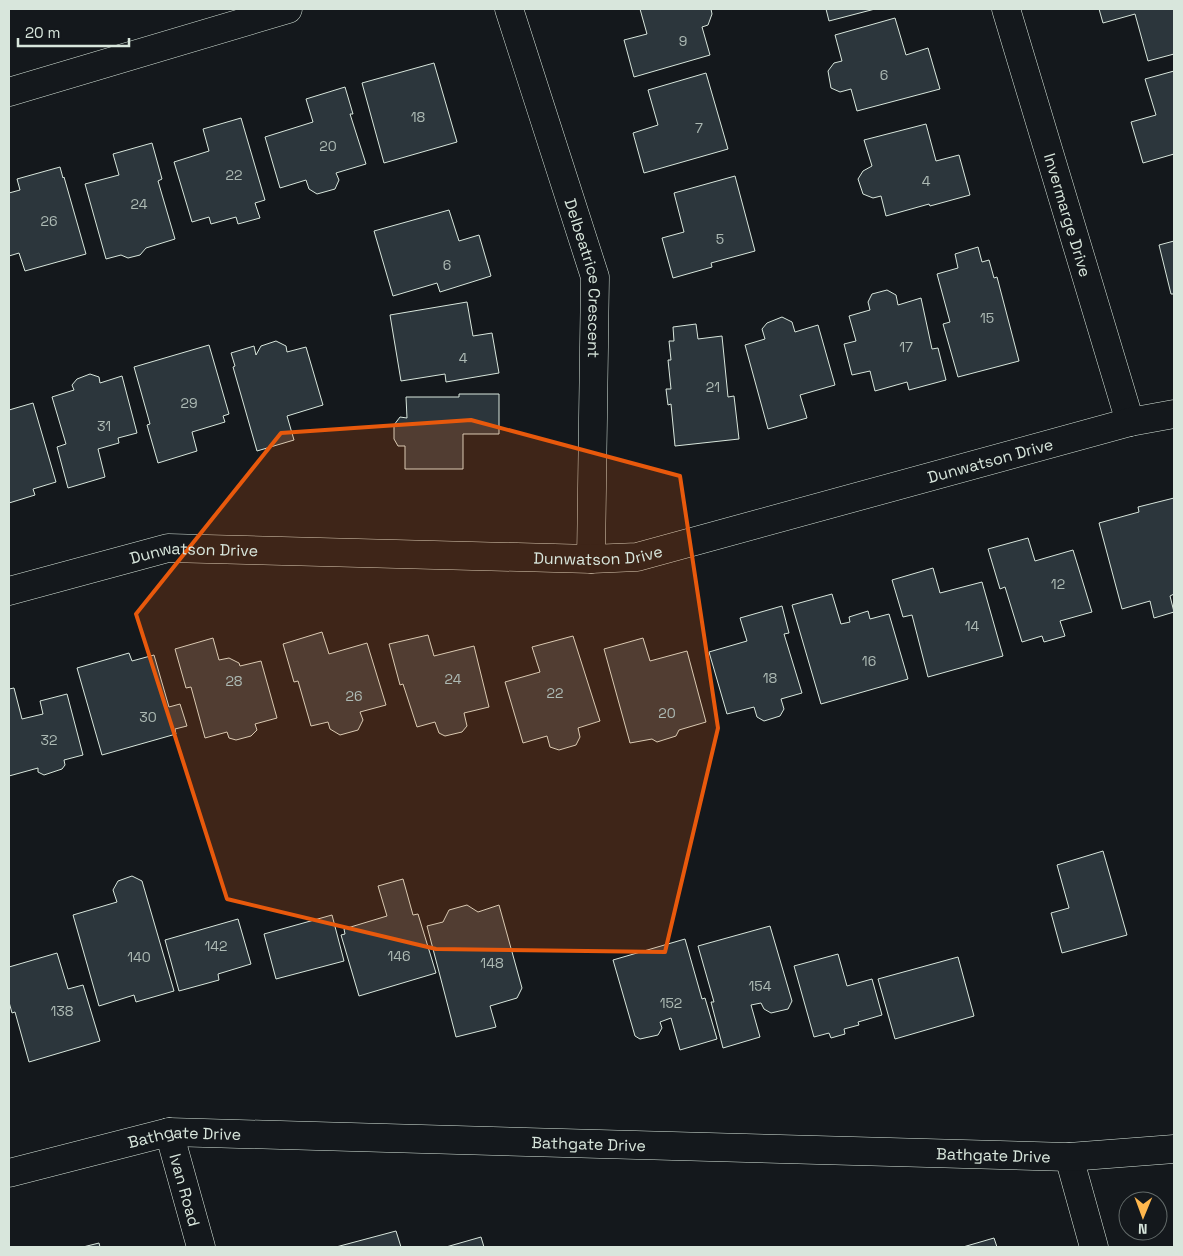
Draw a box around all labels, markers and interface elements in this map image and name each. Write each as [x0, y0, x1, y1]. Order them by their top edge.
scale bar [18, 15, 129, 47]
text: 20 m [25, 23, 60, 42]
house number: 9 [679, 32, 687, 50]
house number: 6 [880, 66, 888, 84]
house number: 18 [411, 108, 426, 126]
house number: 7 [695, 119, 703, 137]
house number: 20 [319, 137, 337, 155]
street label: Invermarge Drive [1039, 150, 1096, 279]
house number: 22 [226, 166, 242, 184]
house number: 4 [922, 172, 931, 190]
house number: 24 [131, 195, 148, 213]
street label: Delbeatrice Crescent [560, 196, 606, 358]
house number: 26 [40, 212, 58, 230]
house number: 5 [716, 230, 724, 248]
house number: 6 [443, 256, 451, 274]
house number: 15 [980, 309, 994, 327]
house number: 17 [899, 338, 913, 356]
house number: 4 [459, 349, 468, 367]
house number: 21 [706, 378, 720, 396]
house number: 29 [181, 394, 197, 412]
house number: 31 [97, 417, 111, 435]
street label: Dunwatson Drive [925, 433, 1055, 488]
street label: Dunwatson Drive [127, 537, 258, 568]
street label: Dunwatson Drive [533, 540, 665, 570]
house number: 12 [1051, 575, 1065, 593]
house number: 14 [965, 617, 980, 635]
house number: 16 [862, 652, 876, 670]
house number: 18 [763, 669, 778, 687]
house number: 24 [445, 670, 462, 688]
house number: 28 [225, 672, 243, 690]
house number: 22 [547, 684, 563, 702]
house number: 26 [345, 687, 363, 705]
house number: 20 [658, 704, 676, 722]
house number: 30 [139, 708, 157, 726]
house number: 32 [41, 731, 57, 749]
house number: 142 [204, 937, 228, 955]
house number: 146 [387, 947, 411, 965]
house number: 140 [127, 948, 151, 966]
house number: 148 [480, 954, 504, 972]
house number: 154 [749, 977, 772, 995]
house number: 152 [660, 994, 682, 1012]
house number: 138 [50, 1002, 74, 1020]
street label: Bathgate Drive [125, 1121, 241, 1153]
street label: Bathgate Drive [531, 1132, 646, 1156]
street label: Bathgate Drive [936, 1143, 1051, 1167]
street label: Ivan Road [165, 1151, 205, 1229]
north arrow [1118, 1191, 1168, 1241]
text: N [1138, 1220, 1148, 1238]

